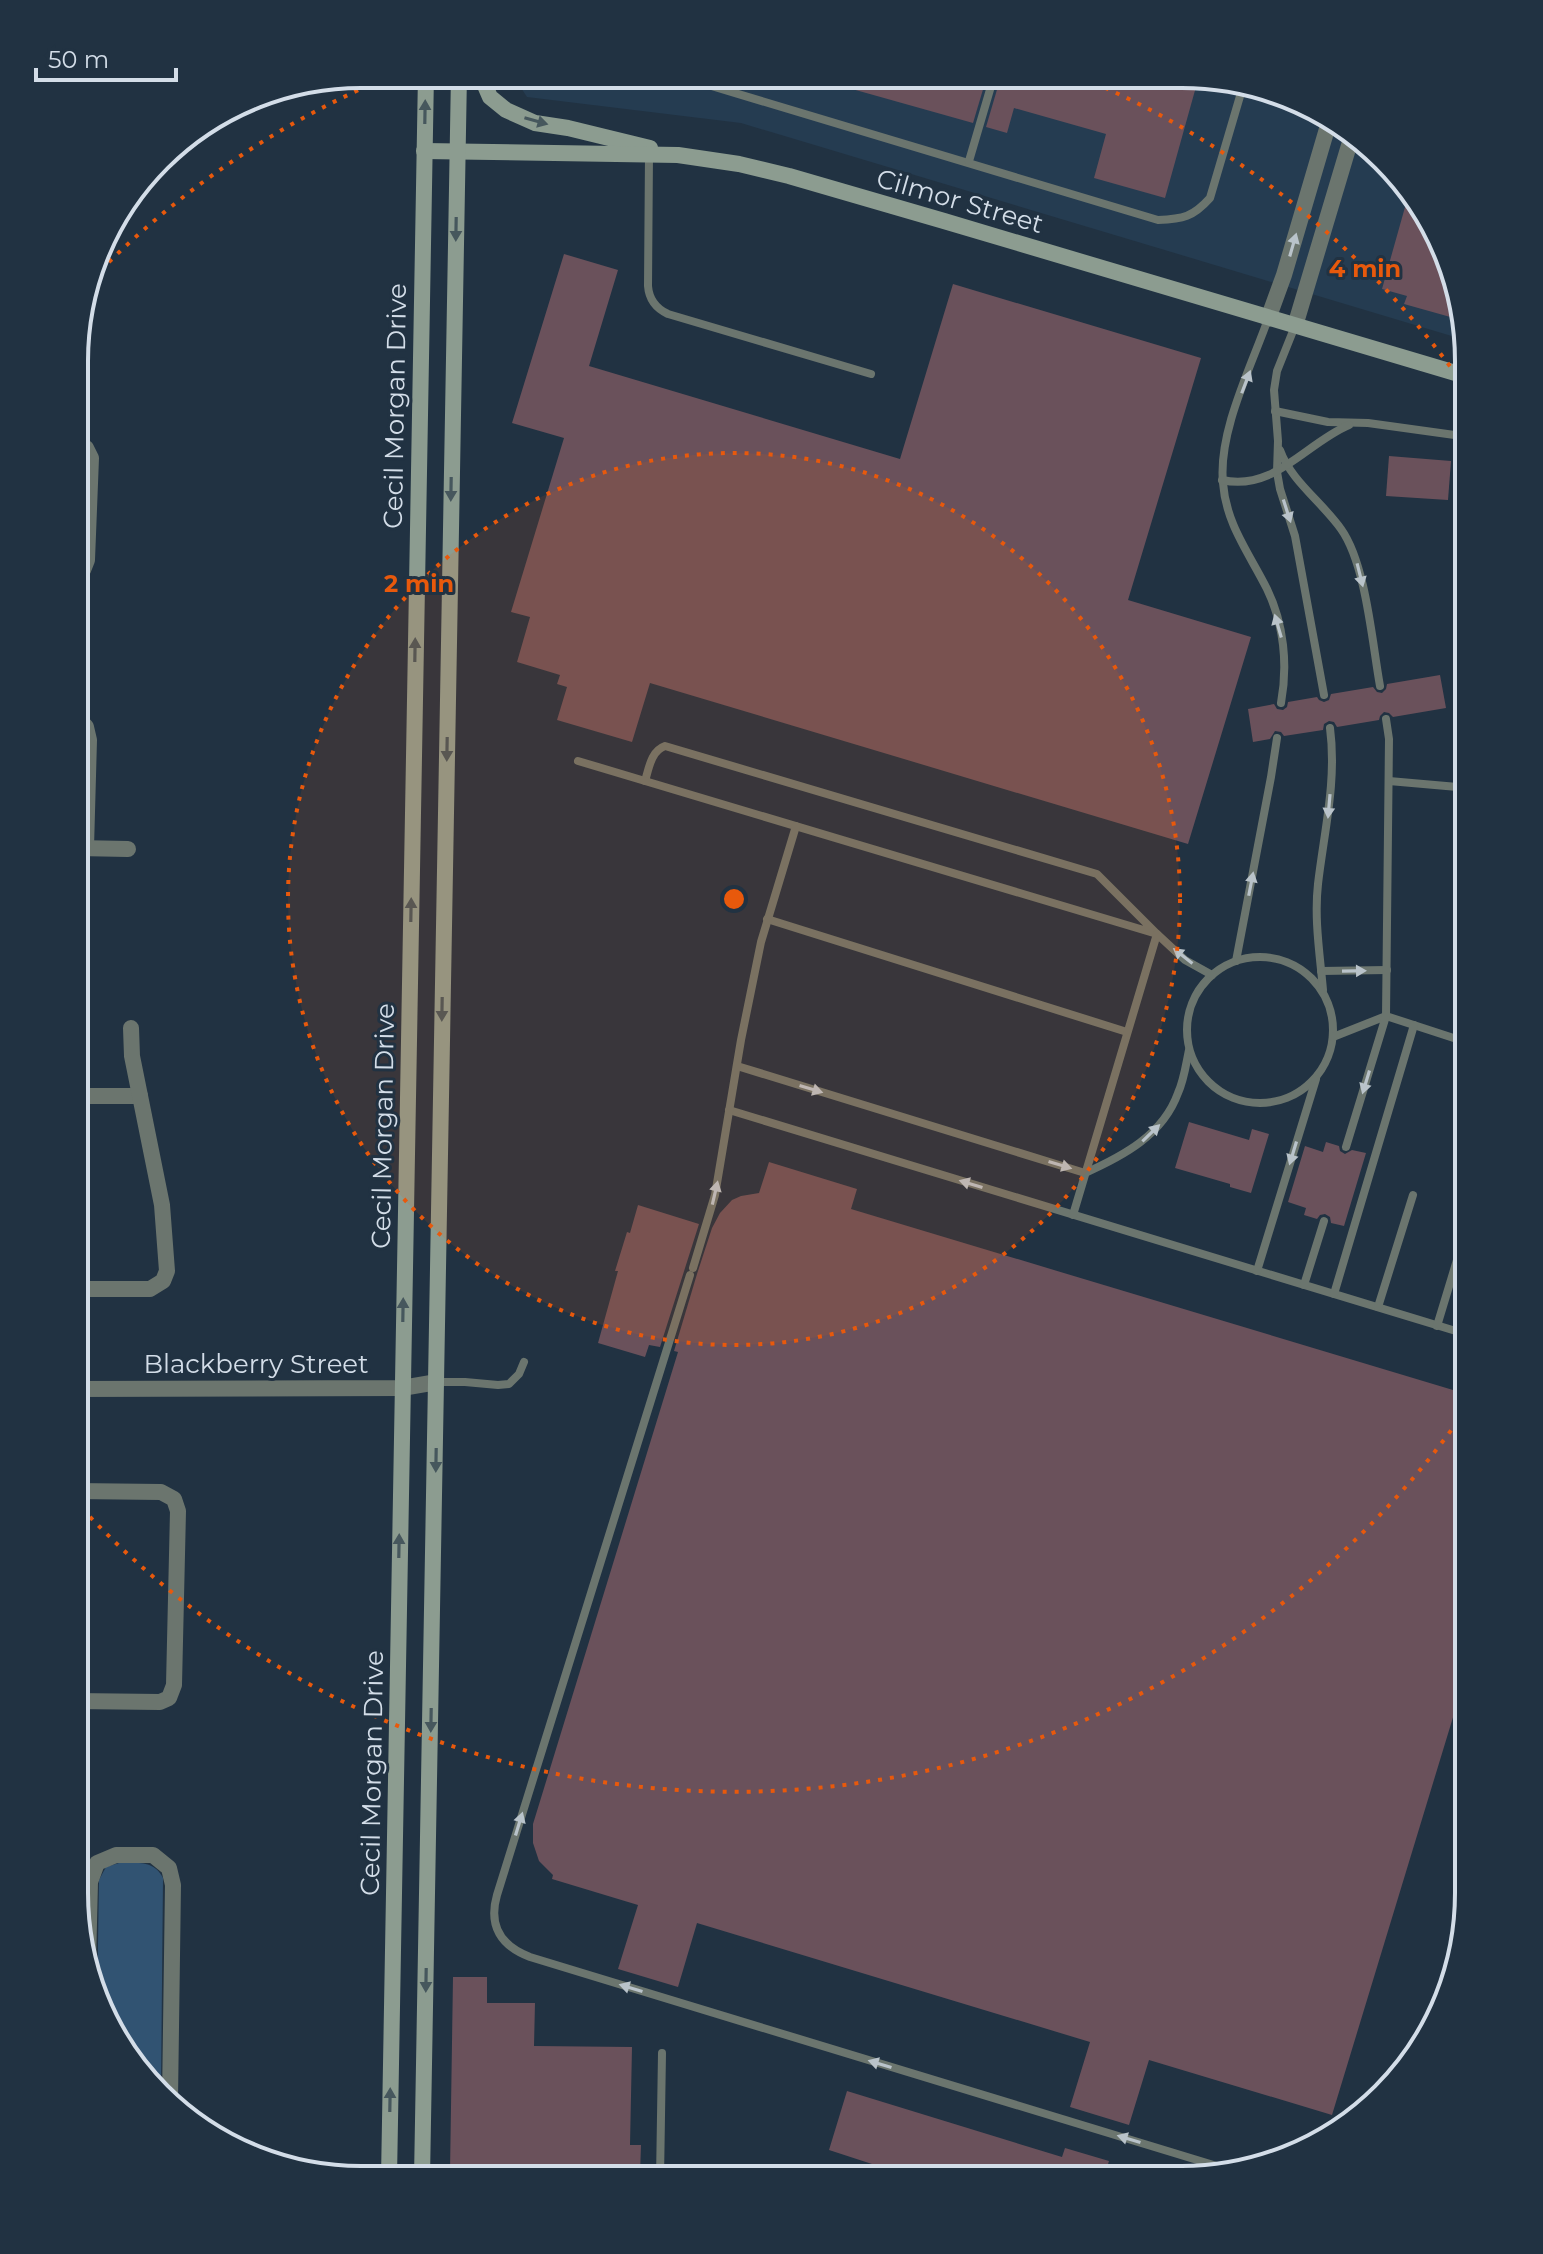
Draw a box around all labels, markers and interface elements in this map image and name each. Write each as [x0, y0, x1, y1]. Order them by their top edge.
scale bar [36, 32, 176, 82]
text: 50 m [48, 45, 109, 74]
one-way arrow [419, 99, 431, 124]
one-way arrow [524, 116, 549, 128]
street label: Cilmor Street [873, 162, 1047, 240]
one-way arrow [450, 217, 462, 242]
one-way arrow [1287, 232, 1300, 256]
text: 4 min [1329, 254, 1401, 283]
street label: Cecil Morgan Drive [377, 283, 413, 529]
one-way arrow [1240, 369, 1253, 393]
one-way arrow [445, 477, 458, 502]
one-way arrow [1281, 499, 1293, 523]
one-way arrow [1354, 563, 1366, 588]
text: 2 min [384, 569, 454, 598]
one-way arrow [1272, 613, 1284, 638]
one-way arrow [409, 637, 421, 662]
one-way arrow [441, 737, 453, 762]
one-way arrow [1322, 794, 1335, 819]
one-way arrow [1245, 872, 1258, 897]
centre of rings [720, 885, 748, 913]
one-way arrow [404, 897, 417, 922]
one-way arrow [1173, 949, 1193, 965]
one-way arrow [1342, 965, 1367, 977]
one-way arrow [436, 997, 448, 1022]
street label: Cecil Morgan Drive [365, 1003, 401, 1249]
one-way arrow [1359, 1070, 1372, 1094]
one-way arrow [800, 1083, 824, 1096]
one-way arrow [1141, 1124, 1160, 1142]
one-way arrow [1286, 1141, 1299, 1165]
one-way arrow [1048, 1160, 1072, 1172]
one-way arrow [959, 1177, 983, 1190]
one-way arrow [709, 1181, 721, 1206]
one-way arrow [397, 1297, 409, 1322]
street label: Blackberry Street [143, 1348, 369, 1380]
one-way arrow [429, 1448, 442, 1473]
one-way arrow [393, 1533, 406, 1558]
street label: Cecil Morgan Drive [354, 1650, 390, 1896]
one-way arrow [424, 1708, 437, 1733]
one-way arrow [514, 1812, 526, 1836]
one-way arrow [419, 1968, 432, 1993]
one-way arrow [619, 1981, 643, 1994]
one-way arrow [868, 2057, 892, 2070]
one-way arrow [384, 2087, 396, 2112]
one-way arrow [1116, 2133, 1140, 2145]

